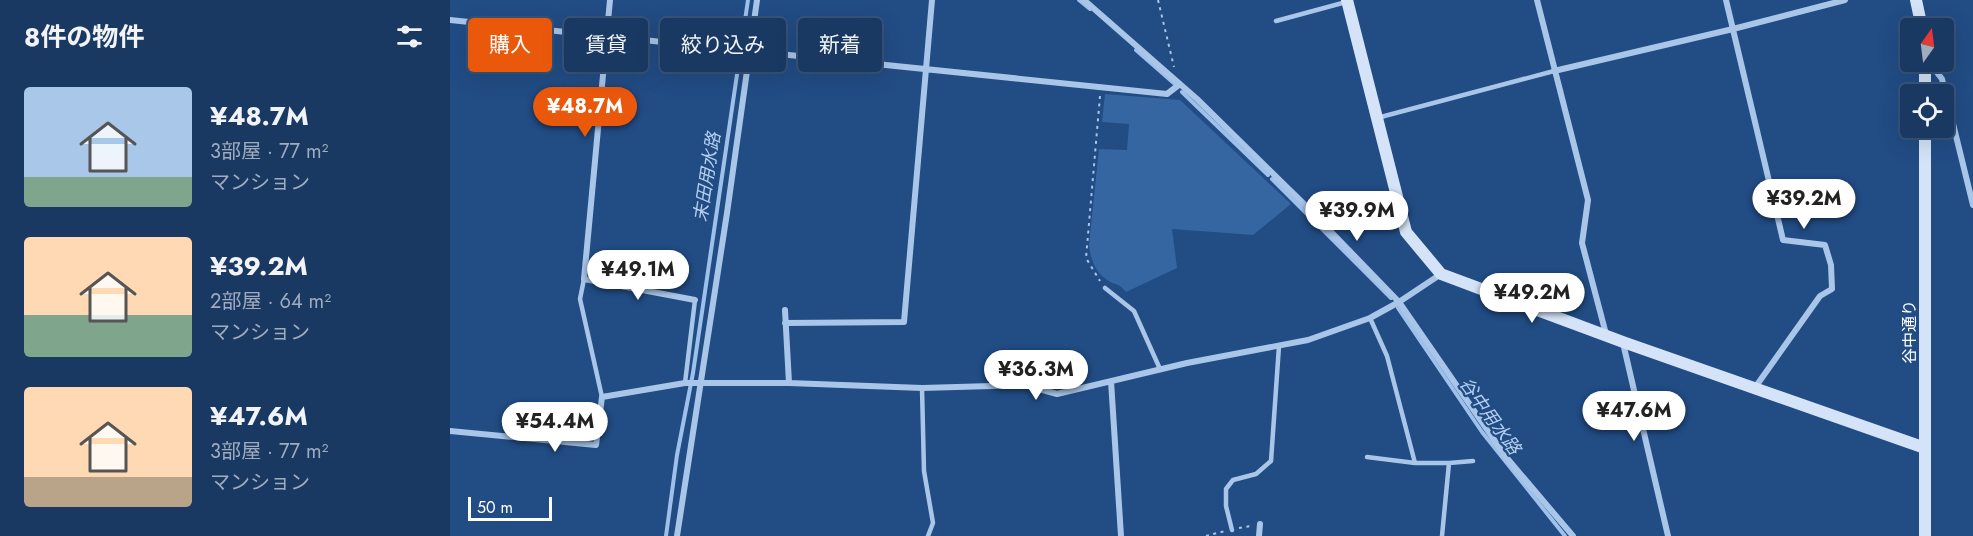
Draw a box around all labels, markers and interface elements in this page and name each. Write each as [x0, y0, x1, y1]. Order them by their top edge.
text: 8件の物件 [24, 18, 144, 56]
chip: 購入 [468, 18, 552, 72]
chip: 賃貸 [564, 18, 648, 72]
chip: 絞り込み [660, 18, 786, 72]
chip: 新着 [798, 18, 882, 72]
north arrow [1900, 18, 1954, 72]
map controls [1900, 18, 1954, 138]
icon: filters [393, 20, 426, 53]
button: locate [1900, 84, 1954, 138]
pin: ¥48.7M [536, 87, 634, 138]
text: ¥48.7M [547, 92, 623, 121]
text: ¥48.7M [210, 97, 309, 135]
icon: home [72, 111, 144, 183]
water label: 末田用水路 [687, 129, 727, 223]
text: 3部屋 · 77 m² [210, 137, 328, 166]
text: マンション [210, 168, 310, 197]
pin: ¥39.2M [1755, 179, 1853, 230]
text: ¥39.2M [1766, 184, 1842, 213]
pin: ¥39.9M [1308, 191, 1406, 242]
text: ¥39.9M [1319, 196, 1395, 225]
text: ¥39.2M [210, 247, 308, 285]
pin: ¥49.1M [589, 250, 687, 301]
text: ¥49.1M [601, 255, 675, 284]
icon: home [72, 261, 144, 333]
pin: ¥49.2M [1483, 273, 1581, 324]
text: ¥49.2M [1494, 278, 1570, 307]
text: 2部屋 · 64 m² [210, 287, 331, 316]
street label: 谷中通り [1898, 300, 1921, 364]
text: マンション [210, 318, 310, 347]
pin: ¥36.3M [987, 350, 1085, 401]
text: ¥36.3M [998, 355, 1074, 384]
water label: 谷中用水路 [1453, 372, 1528, 462]
pin: ¥47.6M [1585, 391, 1683, 442]
text: ¥47.6M [1596, 396, 1672, 425]
text: ¥47.6M [210, 397, 308, 435]
pin: ¥54.4M [506, 402, 604, 453]
text: ¥54.4M [516, 407, 594, 436]
icon: home [72, 411, 144, 483]
text: 3部屋 · 77 m² [210, 437, 328, 466]
text: マンション [210, 468, 310, 497]
scale bar [468, 494, 552, 522]
text: 50 m [477, 496, 513, 519]

